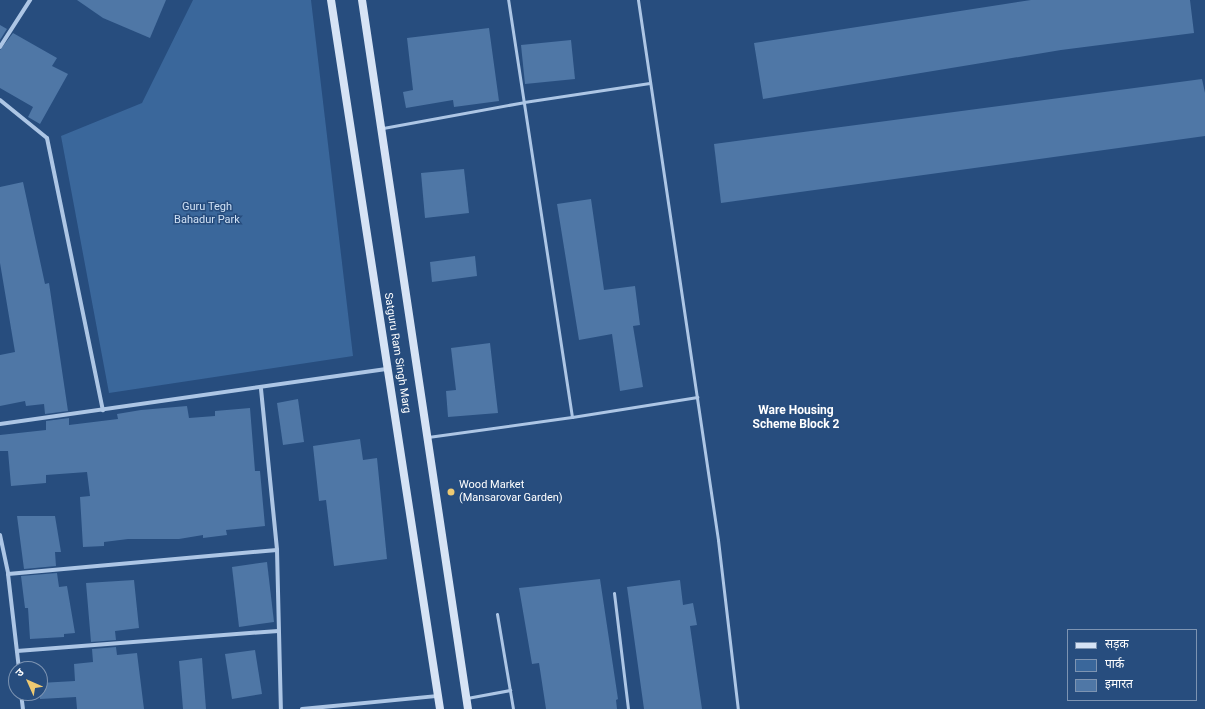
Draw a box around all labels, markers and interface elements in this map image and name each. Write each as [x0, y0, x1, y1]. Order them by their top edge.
park label: Guru Tegh Bahadur Park [174, 201, 240, 227]
street label: Satguru Ram Singh Marg [381, 292, 413, 414]
district label: Ware Housing Scheme Block 2 [753, 404, 839, 432]
place label: Wood Market (Mansarovar Garden) [459, 479, 563, 505]
marker: Wood Market (Mansarovar Garden) [446, 487, 456, 497]
legend [1067, 629, 1197, 701]
text: सड़क [1105, 637, 1129, 651]
text: पार्क [1105, 657, 1124, 671]
north arrow [8, 661, 48, 701]
text: उ [13, 666, 27, 680]
text: इमारत [1105, 677, 1133, 691]

